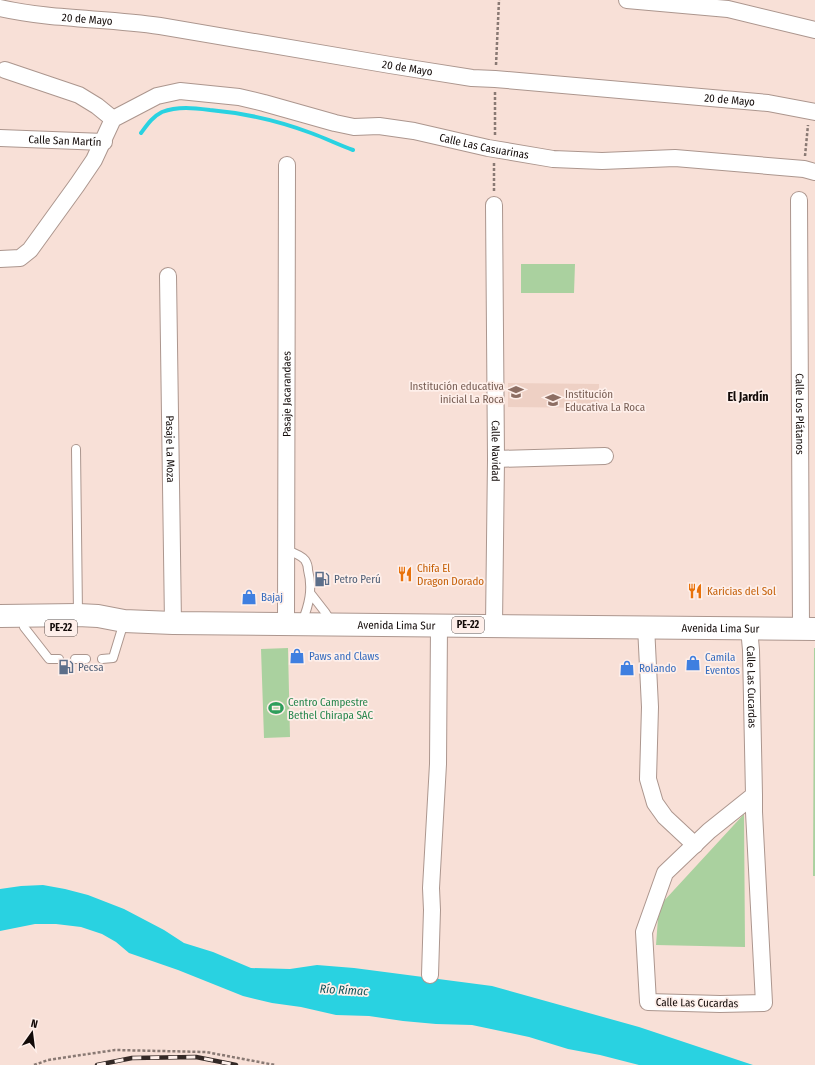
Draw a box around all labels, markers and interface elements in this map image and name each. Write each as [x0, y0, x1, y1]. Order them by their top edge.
street label: 20 de Mayo [61, 11, 113, 27]
street label: 20 de Mayo [381, 57, 434, 78]
street label: 20 de Mayo [704, 91, 756, 108]
street label: Calle Las Casuarinas [438, 131, 530, 161]
street label: Calle San Martín [28, 133, 102, 148]
street label: Pasaje Jacarandaes [280, 351, 293, 437]
street label: Calle Los Plátanos [793, 373, 807, 455]
place label: Institución educativa inicial La Roca [410, 380, 504, 406]
school or university icon: Institución educativa inicial La Roca [507, 383, 525, 401]
place label: Institución Educativa La Roca [565, 388, 645, 414]
district label: El Jardín [727, 390, 769, 404]
school or university icon: Institución Educativa La Roca [544, 391, 562, 409]
street label: Pasaje La Moza [164, 415, 177, 483]
street label: Calle Navidad [489, 420, 503, 482]
place label: Chifa El Dragon Dorado [417, 562, 484, 588]
restaurant icon: Chifa El Dragon Dorado [396, 565, 414, 583]
fuel station icon: Petro Perú [313, 570, 331, 588]
place label: Petro Perú [334, 573, 381, 586]
restaurant icon: Karicias del Sol [686, 582, 704, 600]
place label: Karicias del Sol [707, 585, 776, 598]
shop icon: Bajaj [240, 588, 258, 606]
place label: Bajaj [261, 591, 283, 604]
road number: PE-22 [452, 617, 484, 633]
street label: Avenida Lima Sur [357, 618, 436, 632]
road number: PE-22 [45, 620, 77, 636]
street label: Avenida Lima Sur [681, 621, 760, 635]
street label: Calle Las Cucardas [744, 645, 759, 729]
shop icon: Paws and Claws [288, 647, 306, 665]
place label: Paws and Claws [309, 650, 380, 663]
place label: Camila Eventos [705, 651, 740, 677]
shop icon: Camila Eventos [684, 654, 702, 672]
fuel station icon: Pecsa [57, 658, 75, 676]
shop icon: Rolando [618, 659, 636, 677]
place label: Pecsa [78, 661, 104, 674]
place label: Rolando [639, 662, 677, 675]
place label: Centro Campestre Bethel Chirapa SAC [288, 696, 374, 722]
sports icon: Centro Campestre Bethel Chirapa SAC [267, 699, 285, 717]
water label: Río Rímac [319, 982, 370, 998]
street label: Calle Las Cucardas [656, 996, 739, 1010]
north arrow [12, 1013, 52, 1053]
text: N [30, 1017, 39, 1031]

